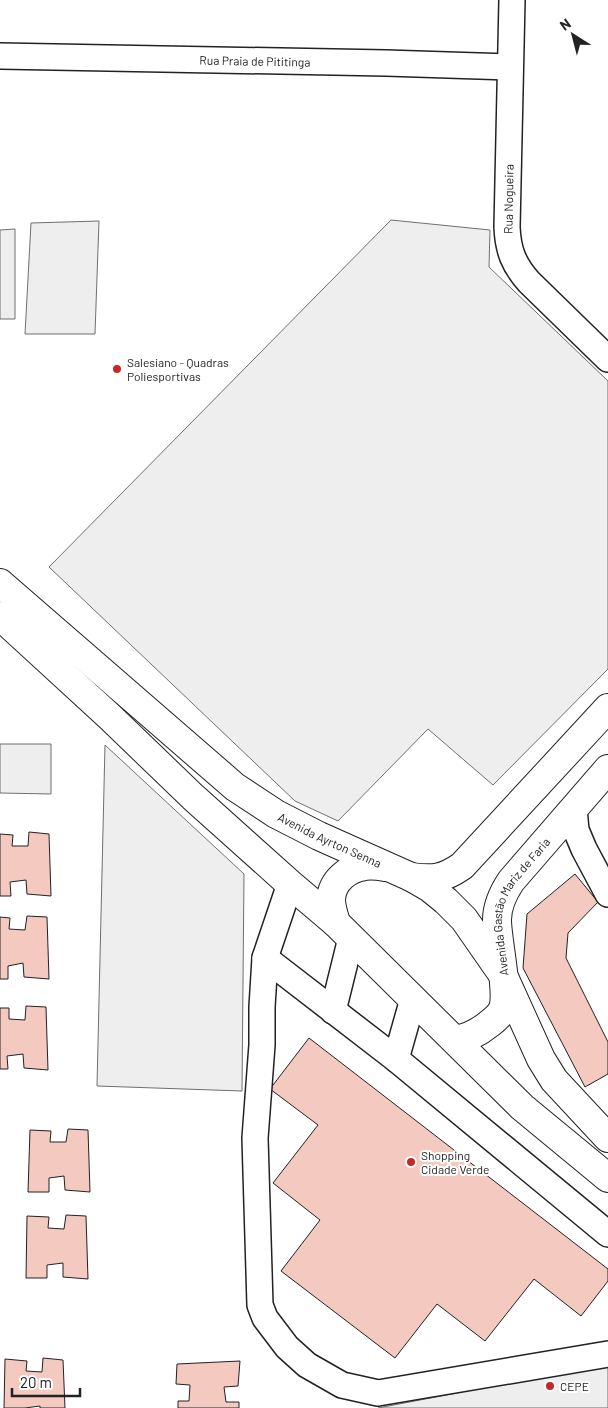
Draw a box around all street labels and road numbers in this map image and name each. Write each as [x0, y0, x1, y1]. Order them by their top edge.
street label: Rua Praia de Pititinga [199, 53, 311, 69]
street label: Rua Nogueira [500, 164, 516, 234]
street label: Avenida Ayrton Senna [276, 809, 384, 870]
street label: Avenida Gastão Mariz de Faria [490, 835, 553, 976]

